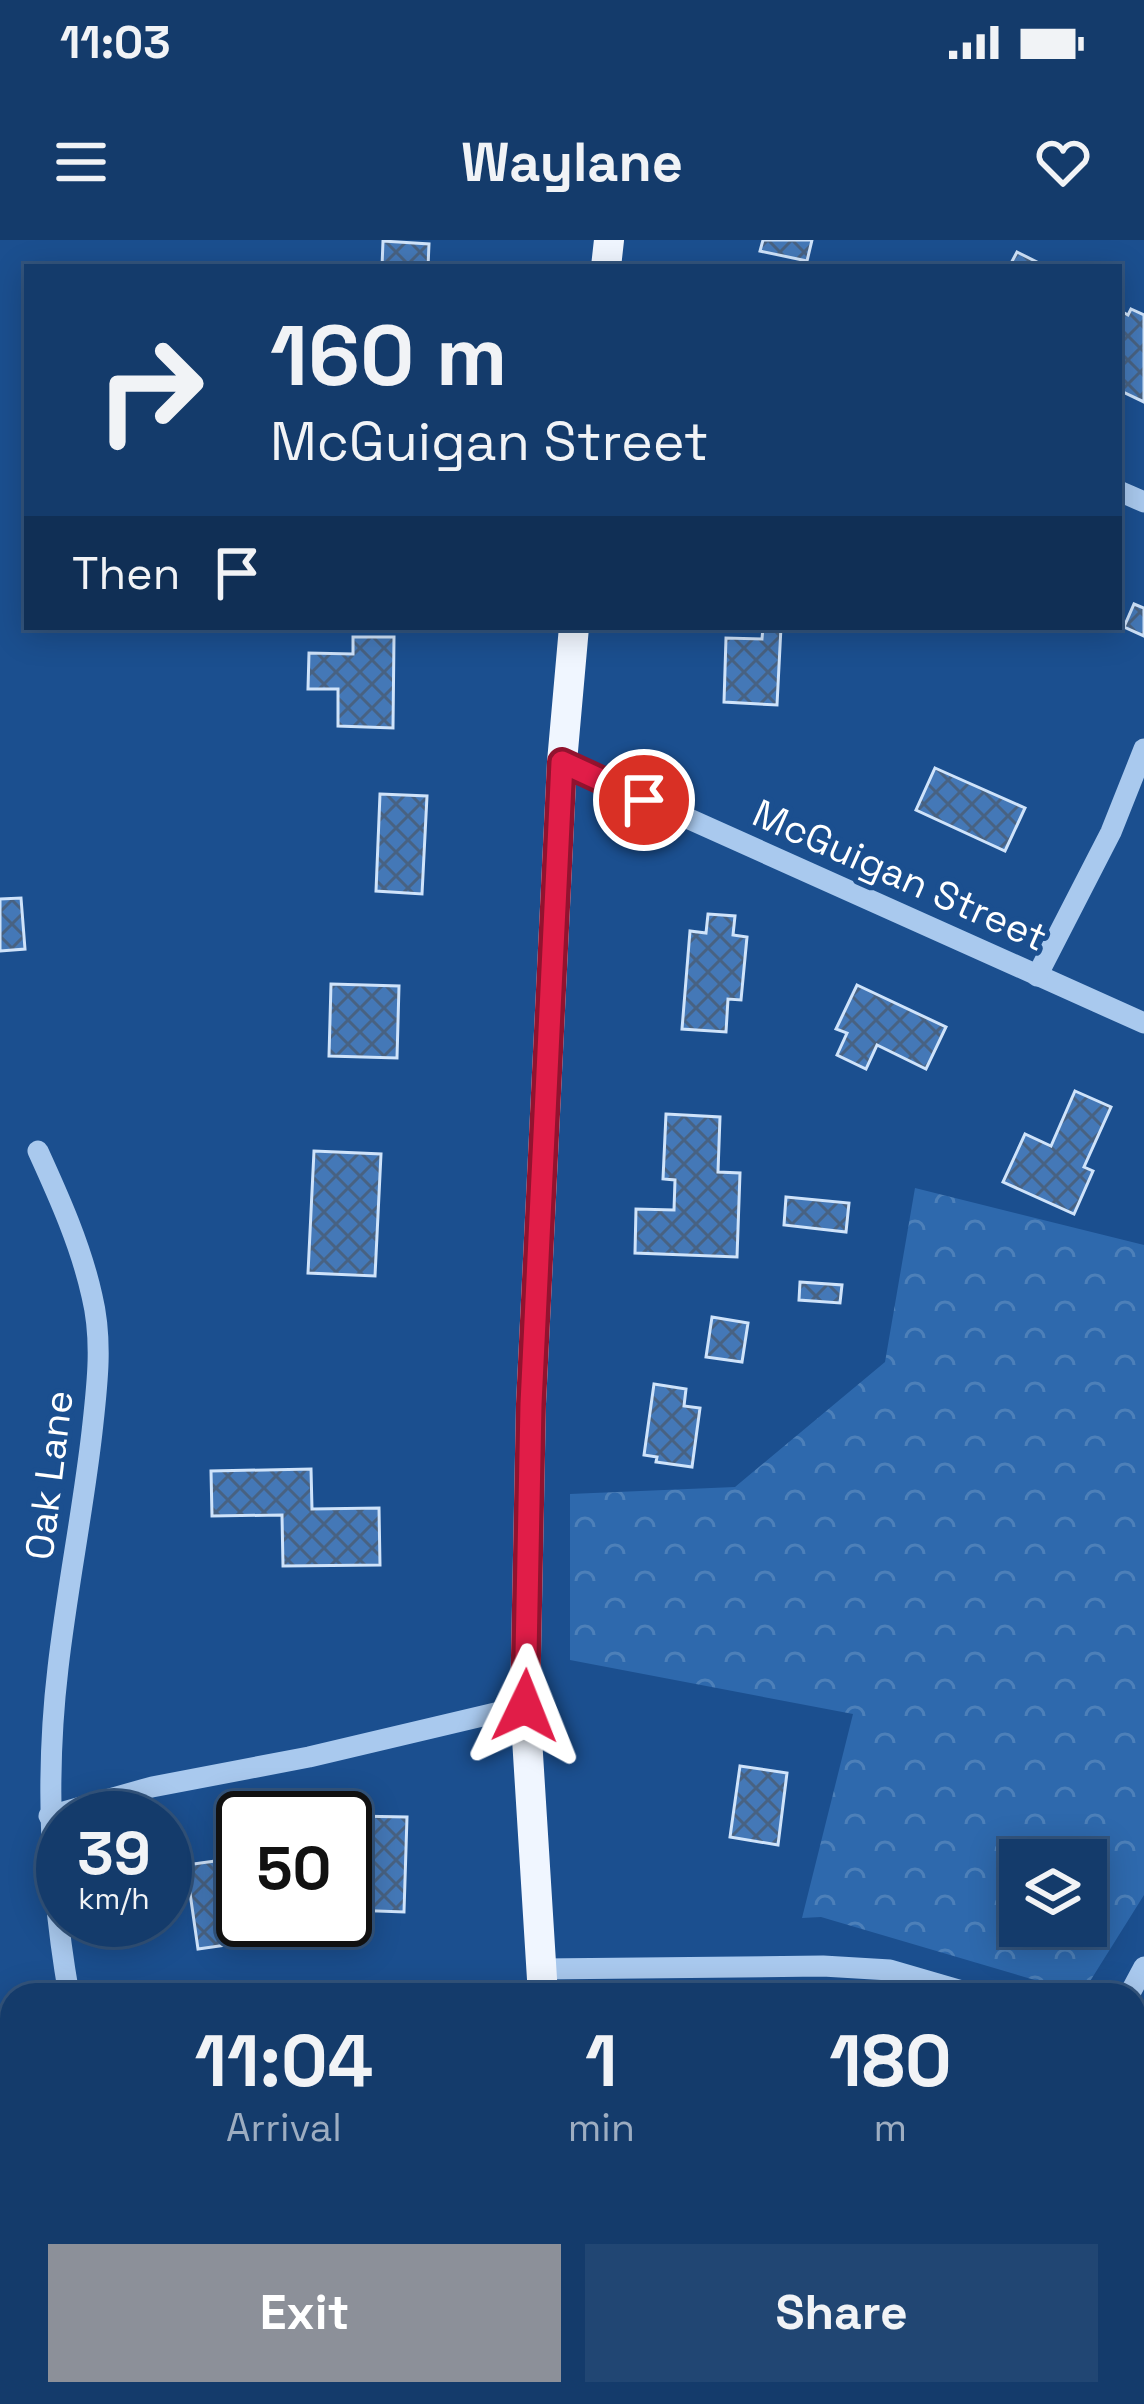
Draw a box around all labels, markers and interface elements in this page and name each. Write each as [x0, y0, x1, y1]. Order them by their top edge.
text: 11:03 [60, 14, 171, 71]
text: Waylane [461, 128, 683, 197]
icon: menu [48, 129, 114, 195]
icon: heart [1030, 129, 1096, 195]
text: 160 m [270, 302, 507, 410]
icon: right [72, 312, 228, 468]
text: McGuigan Street [270, 407, 709, 476]
icon: arrive [204, 540, 270, 606]
text: Then [72, 545, 180, 602]
pin [593, 749, 695, 851]
icon: arrive [611, 767, 677, 833]
street label: McGuigan Street [745, 788, 1055, 962]
street label: Oak Lane [14, 1388, 84, 1562]
position arrow [462, 1643, 588, 1769]
speed limit sign: 50 [216, 1791, 372, 1947]
text: 39 [77, 1815, 151, 1892]
map controls [999, 1839, 1107, 1947]
button: layers [999, 1839, 1107, 1947]
text: km/h [78, 1879, 150, 1918]
text: 11:04 [194, 2015, 373, 2107]
text: 1 [585, 2015, 618, 2107]
text: 180 [829, 2015, 952, 2107]
text: Arrival [226, 2103, 342, 2152]
text: min [568, 2103, 635, 2152]
text: m [874, 2103, 907, 2152]
button: Exit [48, 2244, 561, 2382]
button: Share [585, 2244, 1098, 2382]

